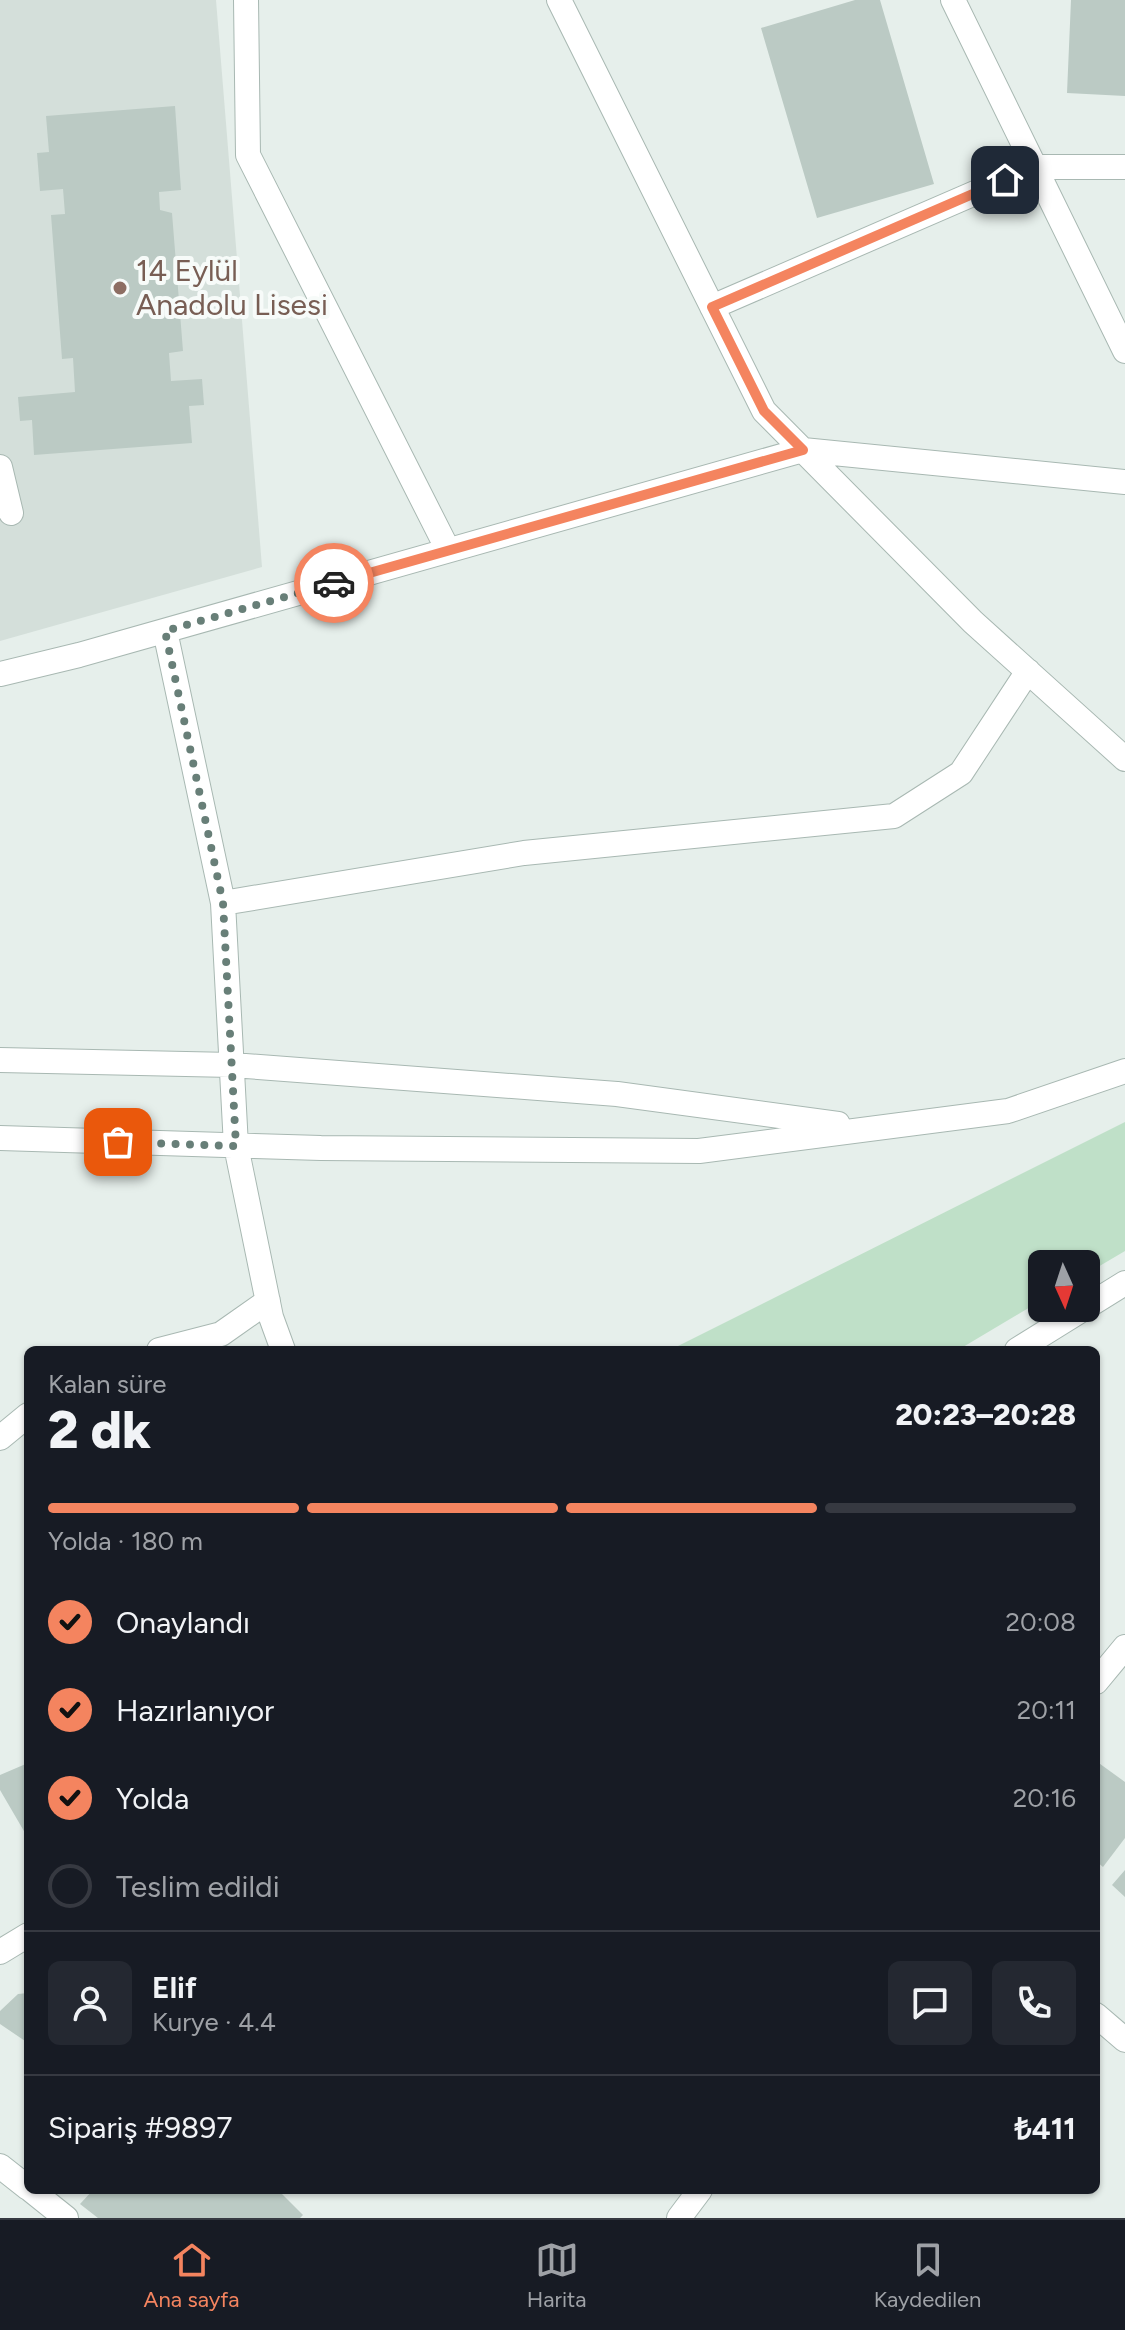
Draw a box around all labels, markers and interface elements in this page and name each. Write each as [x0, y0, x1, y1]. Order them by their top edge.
pin [971, 146, 1039, 214]
icon: home [983, 158, 1027, 202]
place label: 14 Eylül Anadolu Lisesi [136, 252, 328, 323]
marker: 14 Eylül Anadolu Lisesi [111, 279, 129, 297]
courier [294, 543, 374, 623]
icon: car [312, 561, 356, 605]
pin [84, 1108, 152, 1176]
icon: bag [96, 1120, 140, 1164]
north arrow [1028, 1250, 1100, 1322]
map controls [1028, 1250, 1100, 1322]
text: Kalan süre [48, 1368, 166, 1400]
text: 20:23–20:28 [895, 1396, 1076, 1433]
text: 2 dk [48, 1399, 151, 1461]
text: Yolda · 180 m [48, 1525, 203, 1557]
icon: check [48, 1600, 92, 1644]
text: Onaylandı [116, 1604, 250, 1641]
text: 20:08 [1006, 1606, 1076, 1638]
icon: check [48, 1688, 92, 1732]
text: Hazırlanıyor [116, 1692, 274, 1729]
text: 20:11 [1017, 1694, 1076, 1726]
icon: check [48, 1776, 92, 1820]
text: Yolda [116, 1780, 189, 1817]
text: 20:16 [1013, 1782, 1076, 1814]
text: Teslim edildi [116, 1868, 280, 1905]
button: person [48, 1961, 132, 2045]
button: chat [888, 1961, 972, 2045]
button: phone [992, 1961, 1076, 2045]
text: Elif [152, 1969, 197, 2006]
text: Kurye · 4.4 [152, 2006, 276, 2038]
text: Sipariş #9897 [48, 2109, 232, 2146]
text: ₺411 [1015, 2110, 1076, 2147]
tab: Ana sayfa [144, 2238, 240, 2313]
tab: Harita [527, 2238, 587, 2313]
tab: Kaydedilen [874, 2238, 981, 2313]

